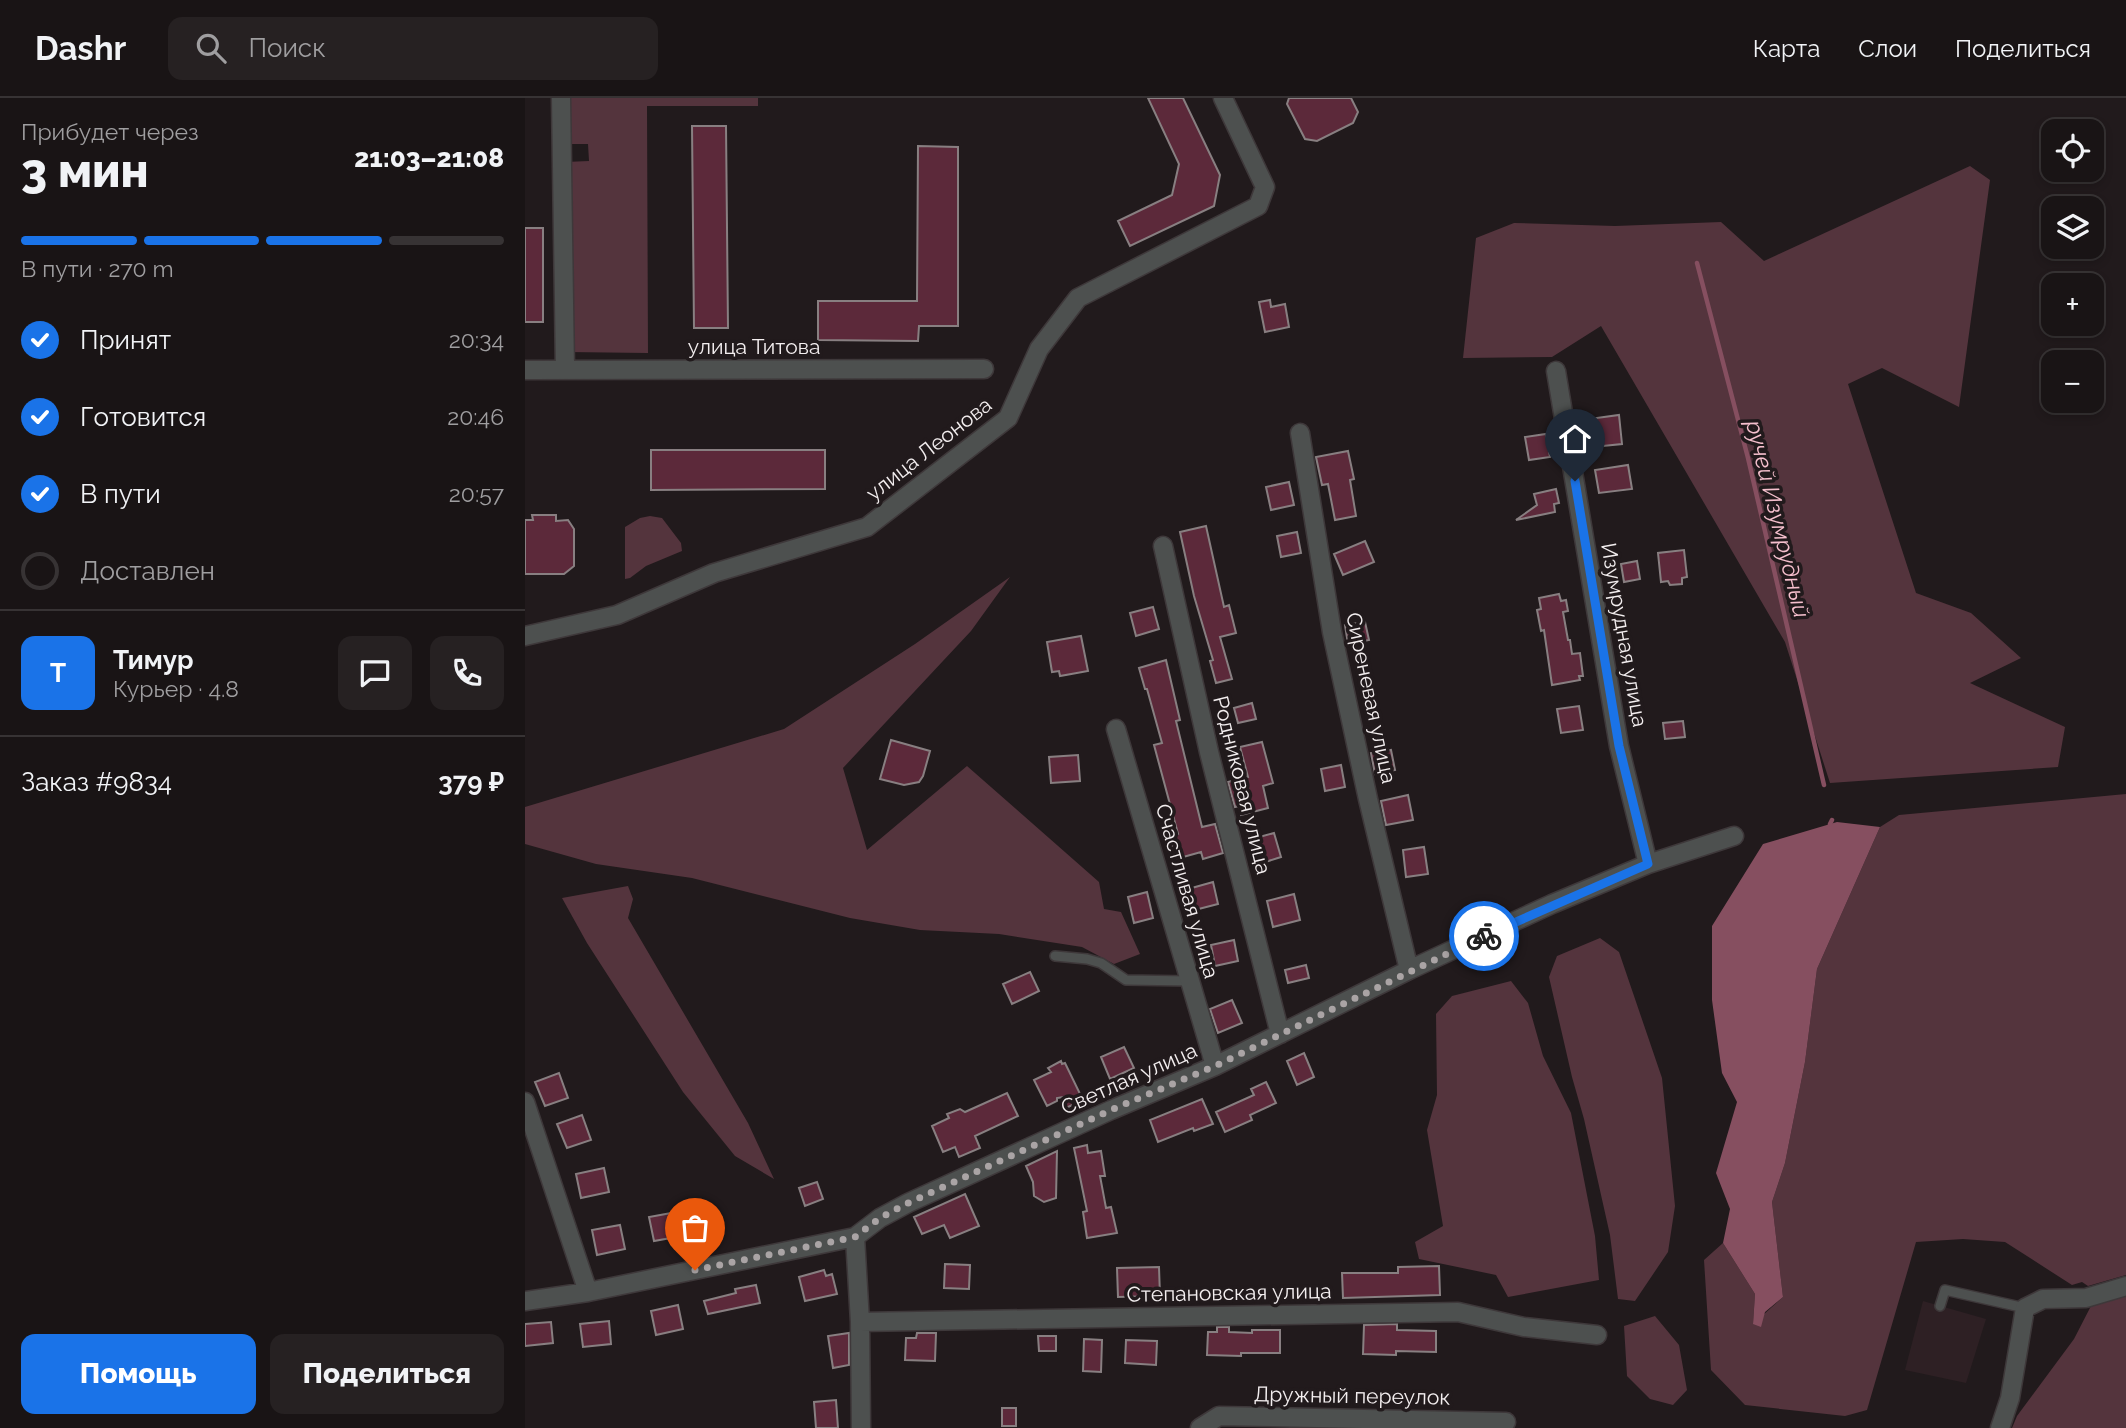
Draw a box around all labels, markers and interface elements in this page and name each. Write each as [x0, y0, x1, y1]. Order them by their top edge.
search box [168, 17, 658, 80]
text: Dashr [35, 29, 126, 68]
icon: search [192, 29, 230, 67]
text: Поиск [248, 33, 326, 63]
text: Карта [1753, 34, 1820, 63]
text: Слои [1858, 34, 1917, 63]
text: Поделиться [1955, 34, 2091, 63]
text: Прибудет через [21, 118, 199, 145]
map controls [2041, 119, 2104, 413]
button: locate [2041, 119, 2104, 182]
text: 21:03–21:08 [354, 143, 504, 173]
text: 3 мин [21, 144, 149, 198]
button: layers [2041, 196, 2104, 259]
text: В пути · 270 m [21, 255, 174, 282]
button: + [2041, 273, 2104, 336]
icon: check [21, 321, 59, 359]
text: Принят [80, 325, 171, 355]
text: 20:34 [449, 326, 504, 353]
street label: улица Титова [688, 334, 820, 359]
button: − [2041, 350, 2104, 413]
street label: улица Леонова [861, 392, 996, 505]
icon: check [21, 398, 59, 436]
text: Готовится [80, 402, 206, 432]
text: 20:46 [447, 403, 504, 430]
pin [1545, 409, 1605, 481]
water label: ручей Изумрудный [1741, 416, 1816, 620]
icon: home [1556, 420, 1594, 458]
icon: check [21, 475, 59, 513]
text: В пути [80, 479, 161, 509]
text: 20:57 [449, 480, 504, 507]
street label: Изумрудная улица [1596, 541, 1653, 729]
text: Доставлен [80, 556, 215, 586]
street label: Сиреневая улица [1341, 610, 1402, 786]
button: chat [338, 636, 412, 710]
button: phone [430, 636, 504, 710]
text: Тимур [113, 645, 193, 675]
text: Т [50, 658, 66, 688]
text: Курьер · 4.8 [113, 675, 239, 702]
street label: Родниковая улица [1208, 693, 1277, 877]
text: Заказ #9834 [21, 767, 172, 797]
text: 379 ₽ [438, 767, 504, 797]
street label: Счастливая улица [1151, 801, 1224, 981]
courier [1449, 901, 1519, 971]
icon: bike [1465, 917, 1503, 955]
street label: Светлая улица [1057, 1037, 1201, 1120]
pin [665, 1198, 725, 1270]
icon: bag [676, 1209, 714, 1247]
street label: Степановская улица [1126, 1278, 1332, 1307]
button: Помощь [21, 1334, 256, 1414]
button: Поделиться [270, 1334, 504, 1414]
street label: Дружный переулок [1254, 1381, 1451, 1410]

